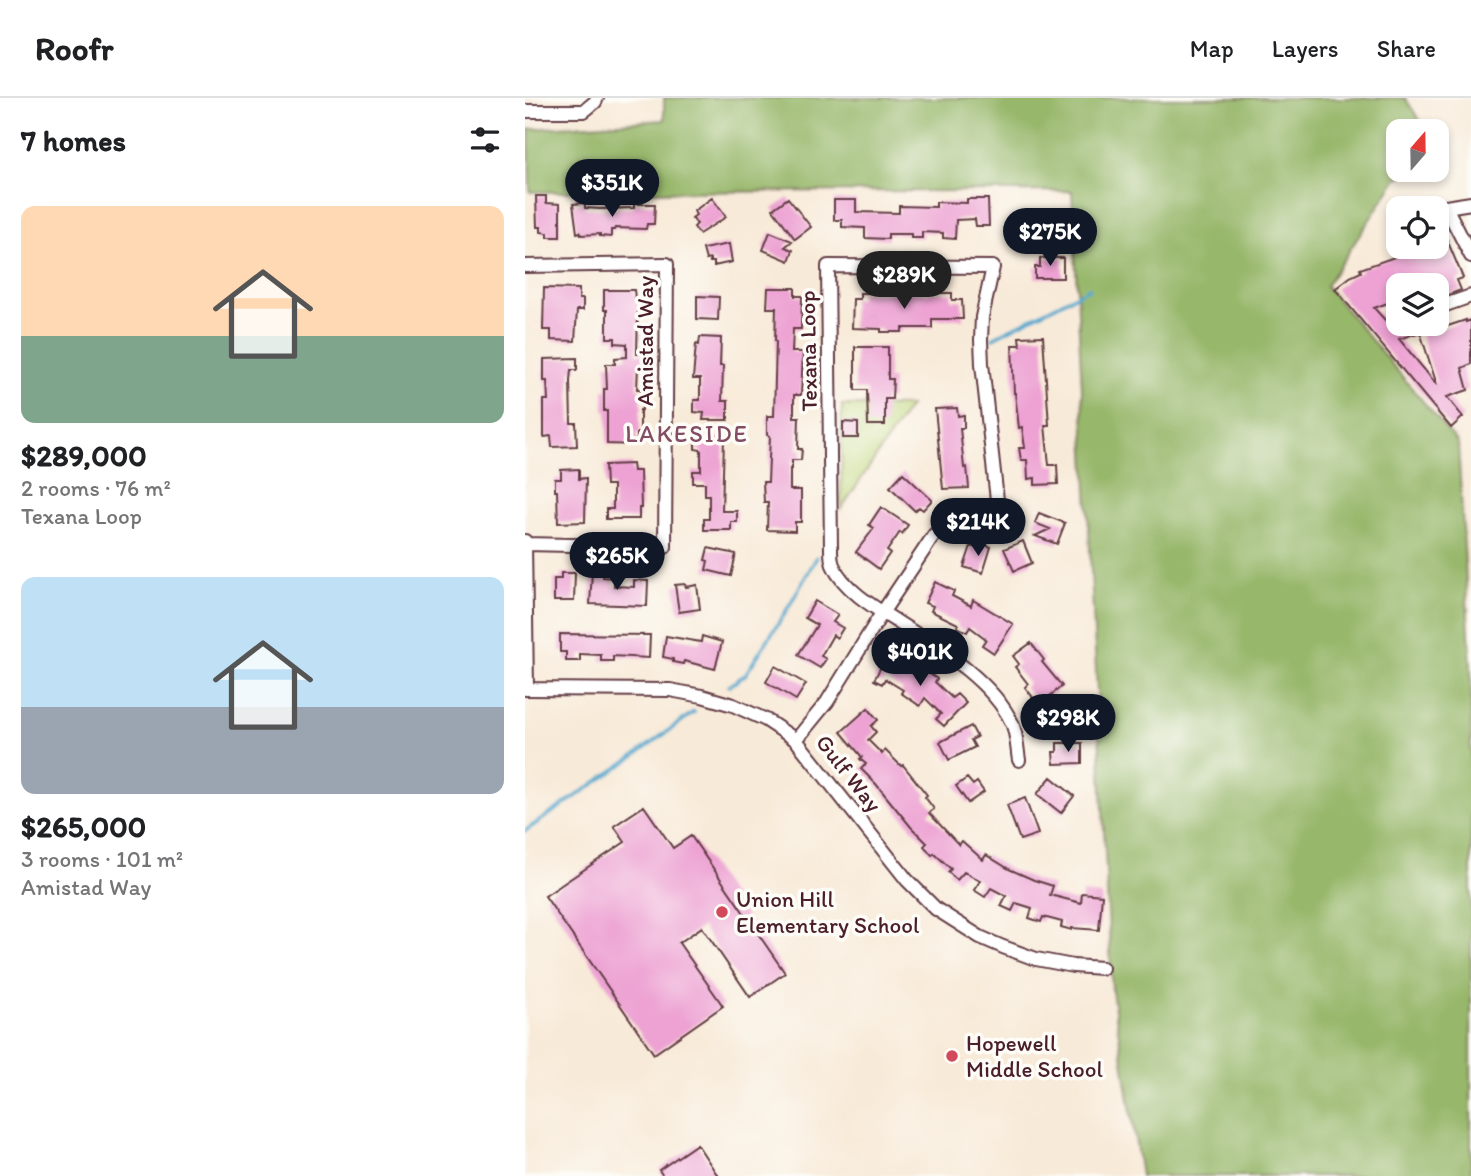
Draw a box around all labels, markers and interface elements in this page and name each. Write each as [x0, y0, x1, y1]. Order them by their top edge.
text: Roofr [35, 29, 113, 68]
text: Map [1190, 34, 1234, 63]
text: Layers [1272, 34, 1339, 63]
text: Share [1377, 34, 1436, 63]
north arrow [1386, 119, 1449, 182]
map controls [1386, 119, 1449, 336]
icon: filters [466, 121, 504, 159]
text: 7 homes [21, 122, 126, 159]
pin: $351K [563, 159, 661, 219]
text: $351K [581, 168, 643, 196]
button: locate [1386, 196, 1449, 259]
pin: $275K [1001, 208, 1099, 268]
text: $275K [1019, 217, 1081, 245]
icon: home [200, 251, 326, 377]
pin: $289K [855, 252, 953, 311]
text: $289K [872, 260, 936, 288]
button: layers [1386, 273, 1449, 336]
street label: Amistad Way [631, 276, 659, 406]
street label: Texana Loop [793, 290, 823, 412]
district label: LAKESIDE [625, 419, 749, 448]
text: $289,000 [21, 437, 147, 474]
text: 2 rooms · 76 m² [21, 474, 171, 502]
pin: $214K [929, 498, 1027, 558]
text: Texana Loop [21, 502, 142, 530]
text: $214K [947, 507, 1009, 535]
pin: $265K [568, 532, 666, 592]
text: $265K [586, 541, 648, 569]
icon: home [200, 622, 326, 748]
pin: $401K [871, 628, 969, 688]
text: $401K [887, 637, 953, 665]
pin: $298K [1019, 694, 1117, 754]
text: $298K [1036, 703, 1100, 731]
street label: Gulf Way [810, 729, 888, 817]
text: $265,000 [21, 808, 146, 845]
text: 3 rooms · 101 m² [21, 845, 183, 873]
text: Amistad Way [21, 873, 151, 901]
place label: Union Hill Elementary School [736, 885, 920, 939]
marker: Union Hill Elementary School [714, 904, 730, 920]
place label: Hopewell Middle School [966, 1029, 1104, 1083]
marker: Hopewell Middle School [944, 1048, 960, 1064]

